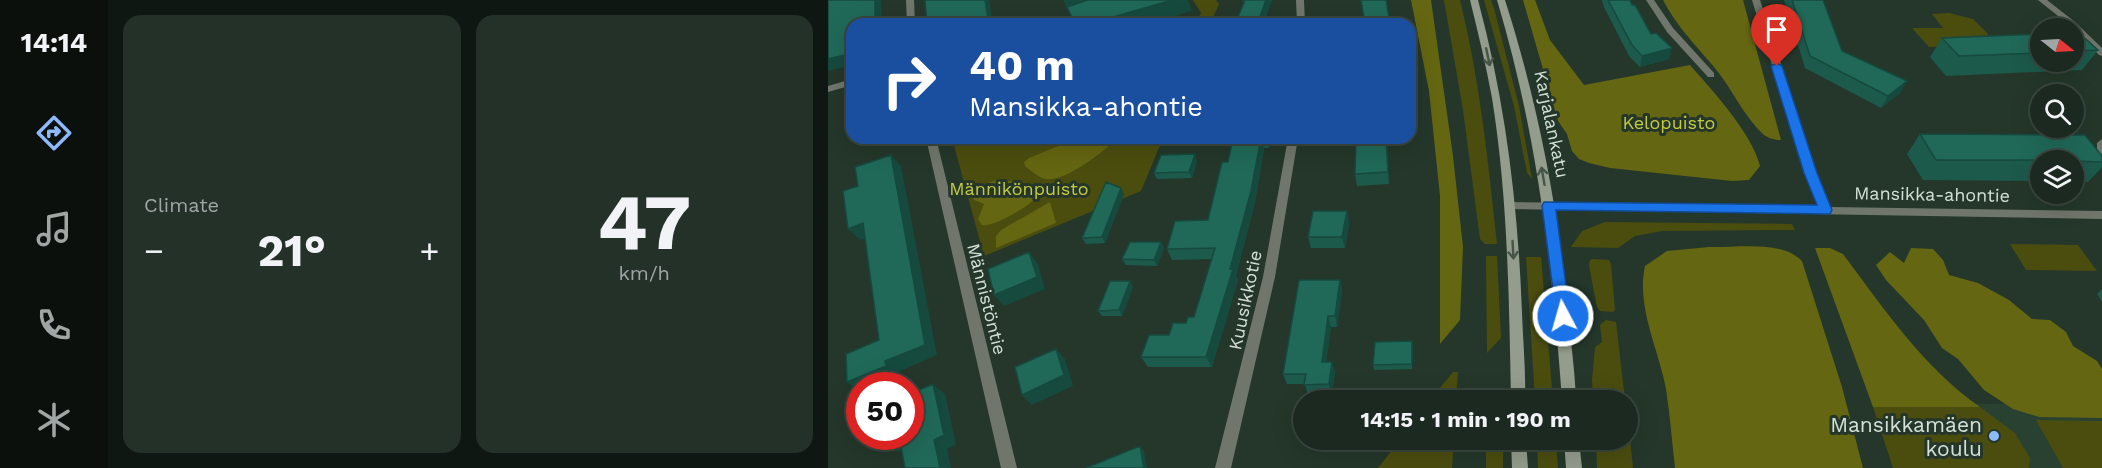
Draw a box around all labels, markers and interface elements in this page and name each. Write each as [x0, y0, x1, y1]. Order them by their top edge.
pin [1751, 4, 1802, 66]
icon: arrive [1760, 13, 1793, 46]
north arrow [2030, 18, 2084, 72]
map controls [2030, 18, 2084, 204]
text: 14:14 [21, 27, 87, 59]
text: 40 m [969, 41, 1075, 90]
icon: right [870, 42, 948, 120]
one-way arrow [1482, 47, 1494, 66]
street label: Karjalankatu [1530, 68, 1574, 180]
button: search [2030, 84, 2084, 138]
text: Mansikka-ahontie [969, 91, 1203, 123]
icon: directions [33, 112, 75, 154]
park label: Kelopuisto [1623, 112, 1715, 133]
button: layers [2030, 150, 2084, 204]
one-way arrow [1537, 166, 1548, 186]
text: 47 [597, 176, 691, 268]
park label: Männikönpuisto [949, 178, 1089, 199]
street label: Mansikka-ahontie [1854, 182, 2010, 206]
text: Climate [144, 193, 219, 217]
icon: music [33, 208, 75, 250]
text: 21° [258, 224, 326, 277]
text: − [144, 231, 164, 270]
text: + [420, 231, 440, 270]
one-way arrow [1508, 239, 1519, 259]
street label: Männistöntie [963, 241, 1011, 357]
street label: Kuusikkotie [1224, 248, 1266, 352]
text: km/h [618, 261, 670, 285]
position arrow [1531, 284, 1595, 348]
icon: phone [33, 304, 75, 346]
speed limit sign: 50 [846, 372, 924, 450]
icon: climate [33, 399, 75, 441]
text: 14:15 · 1 min · 190 m [1360, 407, 1571, 432]
place label: Mansikkamäen koulu [1830, 412, 1982, 461]
marker: Mansikkamäen koulu [1987, 429, 2001, 443]

